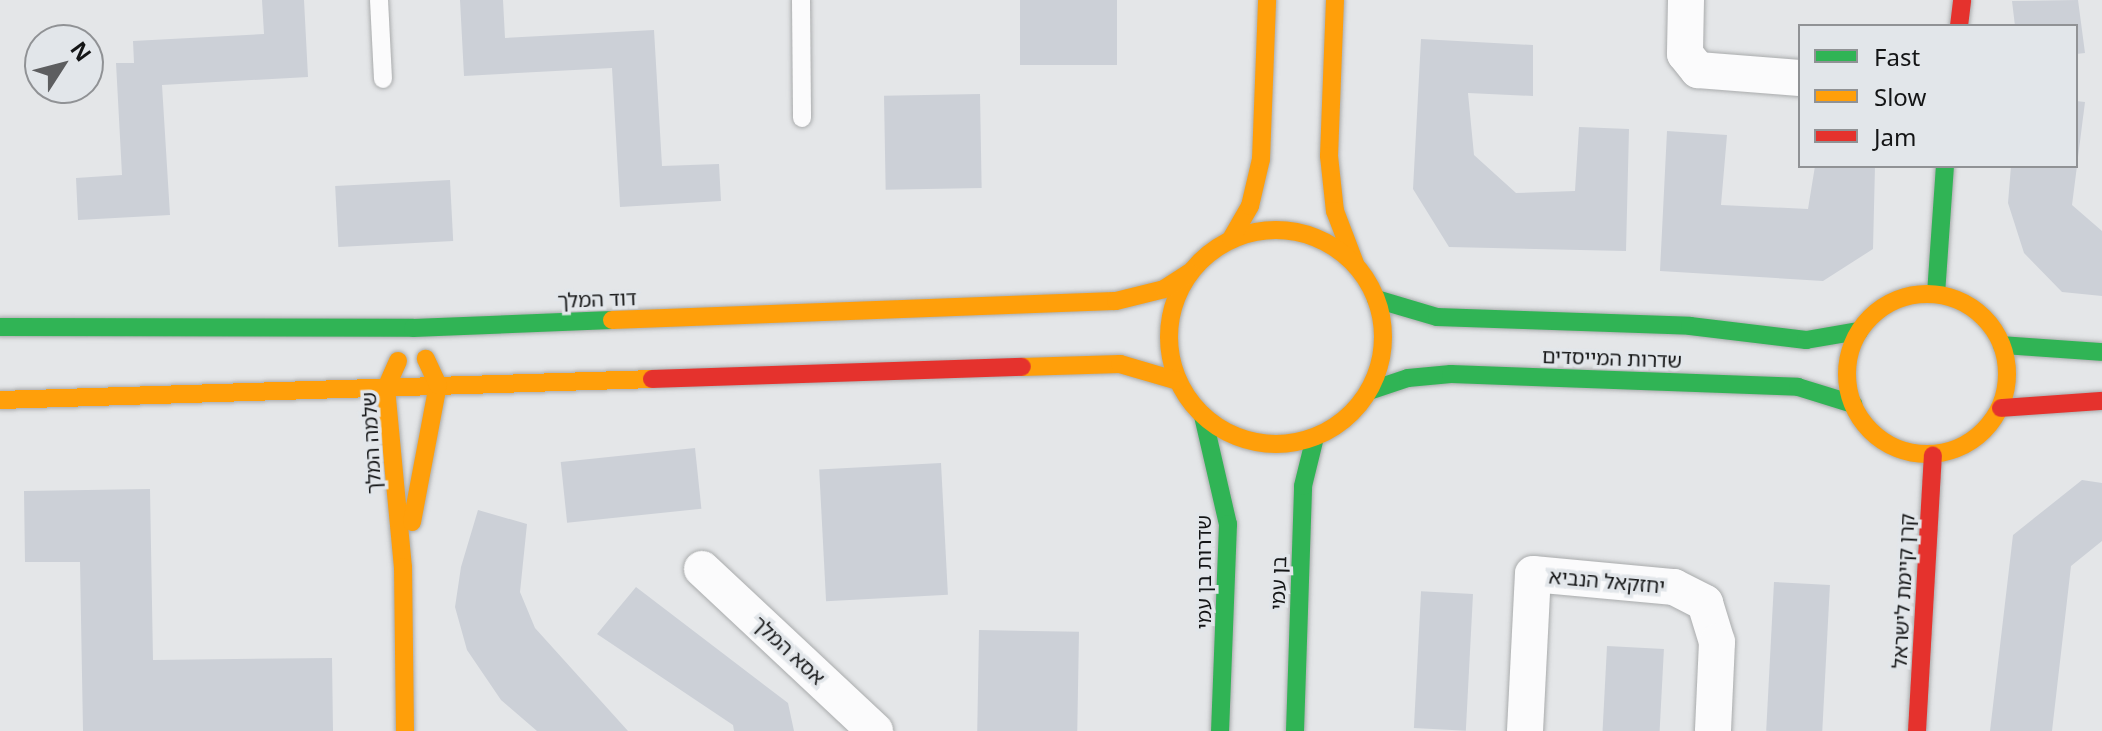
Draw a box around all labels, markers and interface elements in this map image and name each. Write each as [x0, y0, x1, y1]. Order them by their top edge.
north arrow [24, 24, 104, 104]
legend [1798, 24, 2078, 168]
text: N [64, 35, 99, 67]
text: Fast [1874, 40, 1920, 73]
text: Slow [1874, 80, 1926, 113]
text: Jam [1874, 120, 1916, 153]
street label: דוד המלך [557, 286, 637, 312]
street label: שדרות המייסדים [1542, 344, 1682, 372]
street label: שלמה המלך [356, 391, 386, 495]
street label: קרן קיימת לישראל [1887, 513, 1919, 669]
street label: שדרות בן עמי [1191, 515, 1215, 629]
street label: בן עמי [1265, 556, 1291, 610]
street label: יחזקאל הנביא [1548, 564, 1666, 598]
street label: אסא המלך [748, 611, 830, 689]

